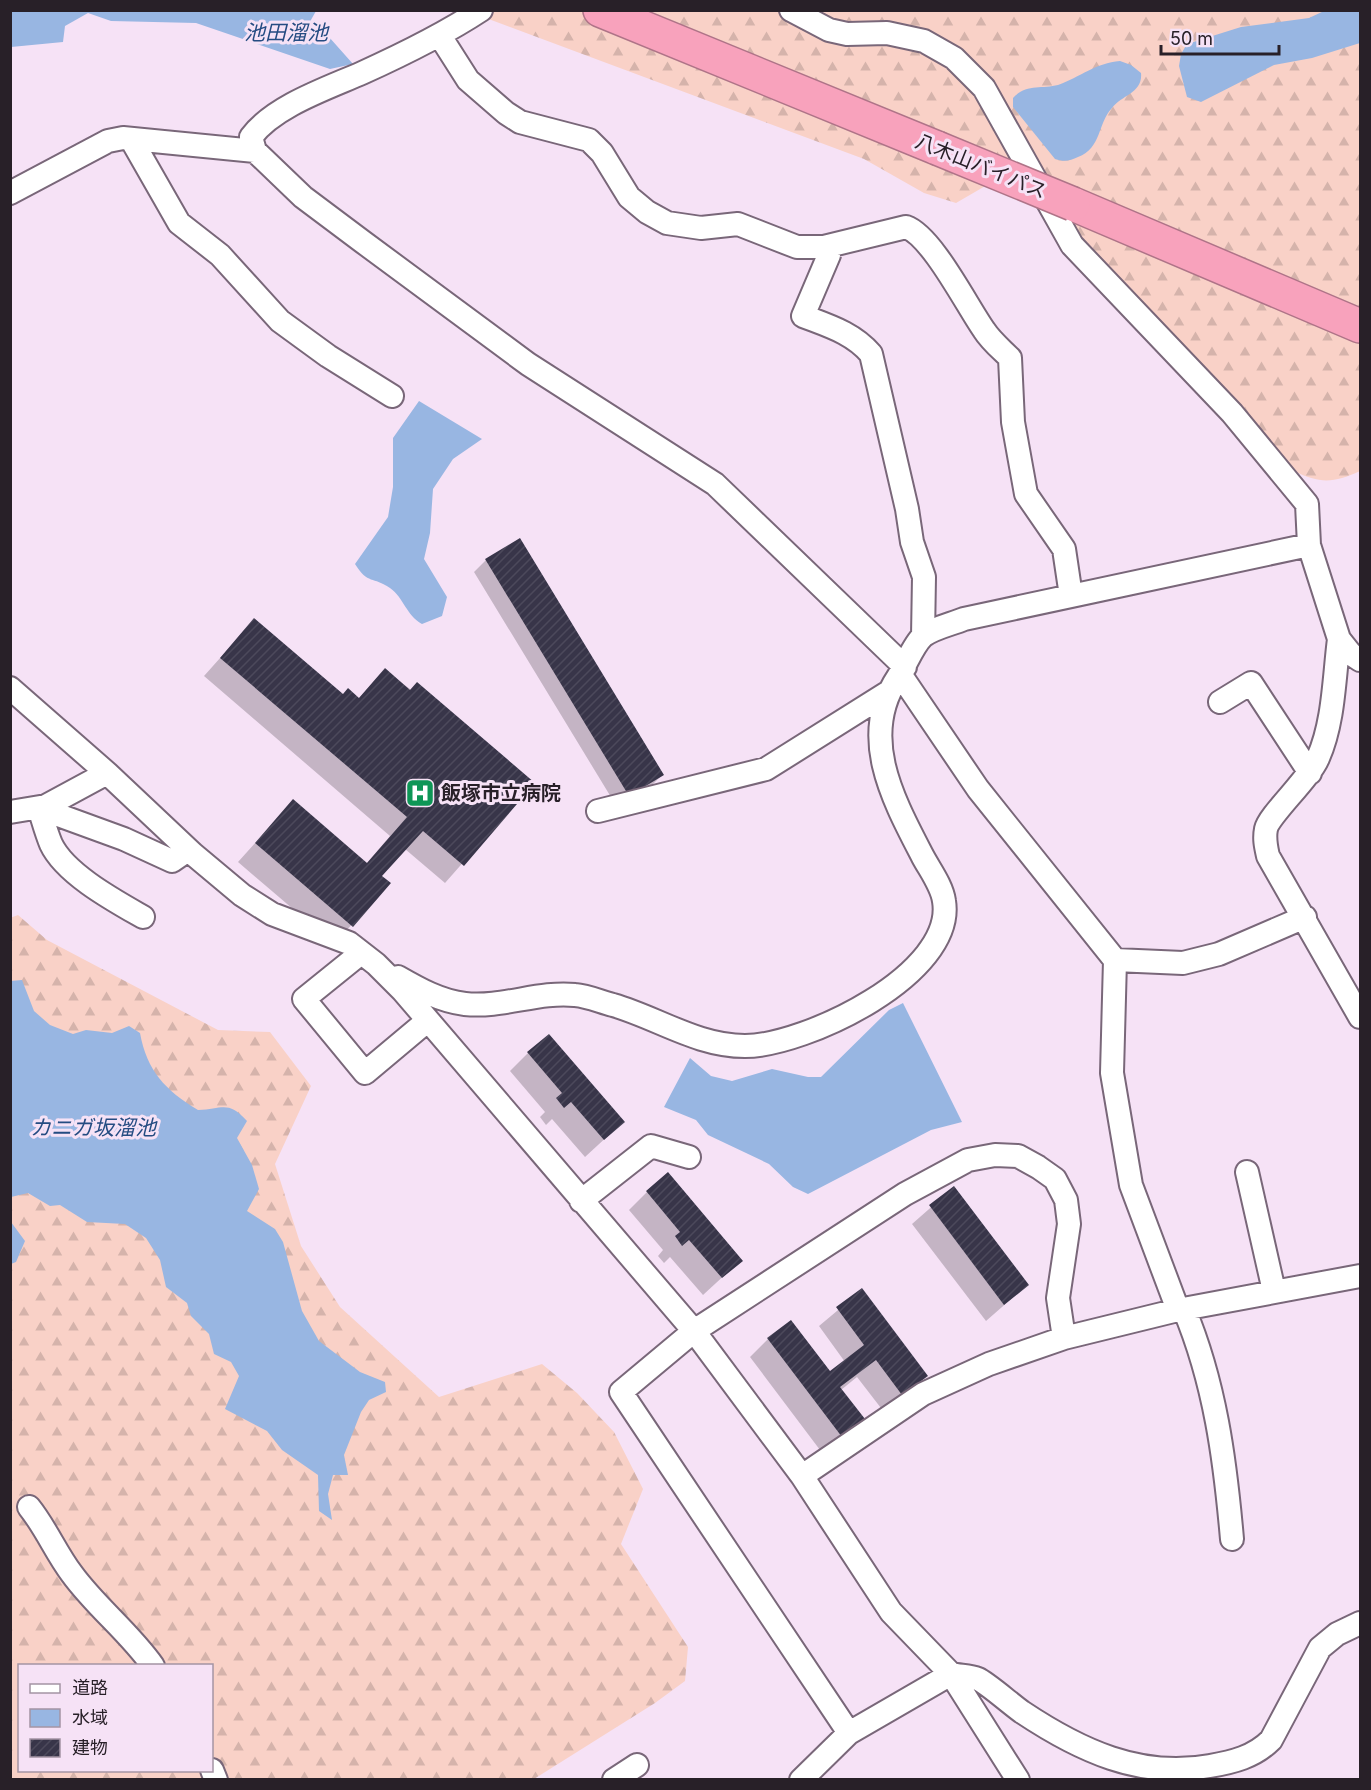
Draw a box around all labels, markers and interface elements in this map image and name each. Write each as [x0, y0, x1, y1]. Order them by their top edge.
scale bar [1161, 18, 1280, 56]
water label: 池田溜池 [244, 20, 330, 45]
text: 50 m [1170, 28, 1213, 49]
street label: 八木山バイパス [912, 129, 1050, 203]
hospital icon: 飯塚市立病院 [404, 777, 436, 809]
place label: 飯塚市立病院 [441, 781, 561, 805]
water label: カニガ坂溜池 [30, 1115, 158, 1140]
legend [18, 1664, 213, 1772]
text: 道路 [72, 1677, 108, 1698]
text: 水域 [72, 1707, 108, 1728]
text: 建物 [72, 1737, 108, 1758]

